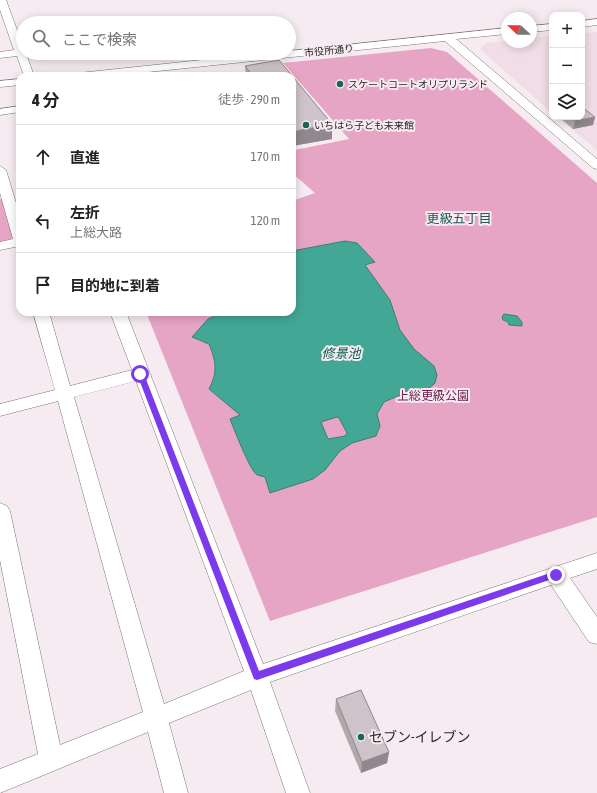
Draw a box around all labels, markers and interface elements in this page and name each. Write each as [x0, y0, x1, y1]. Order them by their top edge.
north arrow [501, 12, 537, 48]
map controls [549, 12, 585, 120]
button: + [549, 12, 585, 48]
search box [16, 16, 296, 60]
icon: search [30, 27, 52, 49]
text: ここで検索 [62, 31, 137, 48]
street label: 市役所通り [304, 42, 354, 59]
button: − [549, 48, 585, 84]
marker: スケートコートオリプリランド [335, 79, 345, 89]
place label: スケートコートオリプリランド [348, 79, 488, 90]
button: layers [549, 84, 585, 120]
text: 4 分 [32, 90, 59, 110]
text: 徒歩 · 290 m [218, 92, 280, 107]
marker: いちはら子ども未来館 [301, 120, 311, 130]
place label: いちはら子ども未来館 [314, 120, 414, 131]
icon: ahead [32, 146, 54, 168]
text: 直進 [70, 149, 100, 166]
text: 170 m [251, 149, 280, 164]
text: 左折 [70, 204, 100, 221]
icon: left [32, 210, 54, 232]
district label: 更級五丁目 [426, 211, 492, 226]
text: 120 m [251, 213, 280, 228]
text: 上総大路 [70, 225, 122, 240]
icon: arrive [32, 274, 54, 296]
text: 目的地に到着 [70, 277, 160, 294]
water label: 修景池 [321, 346, 362, 361]
route start [131, 365, 149, 383]
park label: 上総更級公園 [397, 389, 469, 403]
route end [547, 566, 565, 584]
place label: セブン-イレブン [369, 729, 471, 745]
marker: セブン-イレブン [356, 732, 366, 742]

